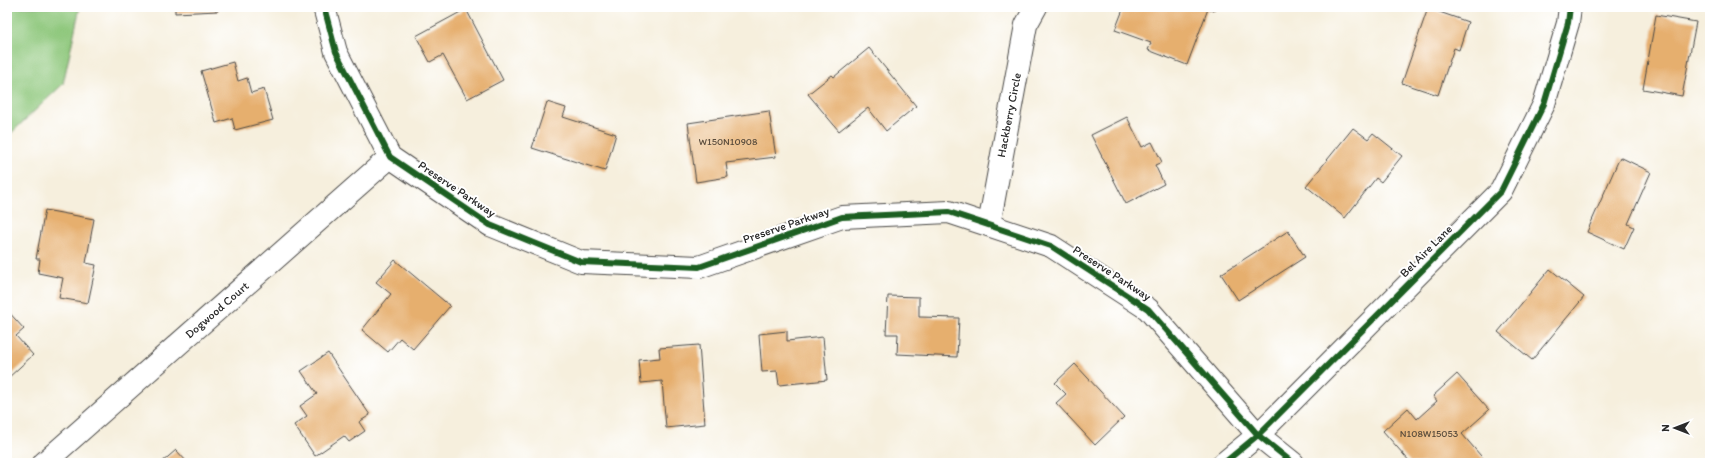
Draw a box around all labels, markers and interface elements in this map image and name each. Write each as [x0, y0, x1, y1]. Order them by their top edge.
street label: Hackberry Circle [994, 71, 1024, 159]
house number: W150N10908 [698, 135, 758, 148]
street label: Preserve Parkway [416, 158, 499, 220]
street label: Preserve Parkway [741, 204, 831, 246]
street label: Bel Aire Lane [1397, 222, 1455, 280]
street label: Preserve Parkway [1070, 243, 1154, 304]
street label: Dogwood Court [182, 278, 252, 341]
north arrow [1655, 408, 1695, 448]
text: N [1659, 424, 1672, 432]
house number: N108W15053 [1400, 427, 1459, 440]

